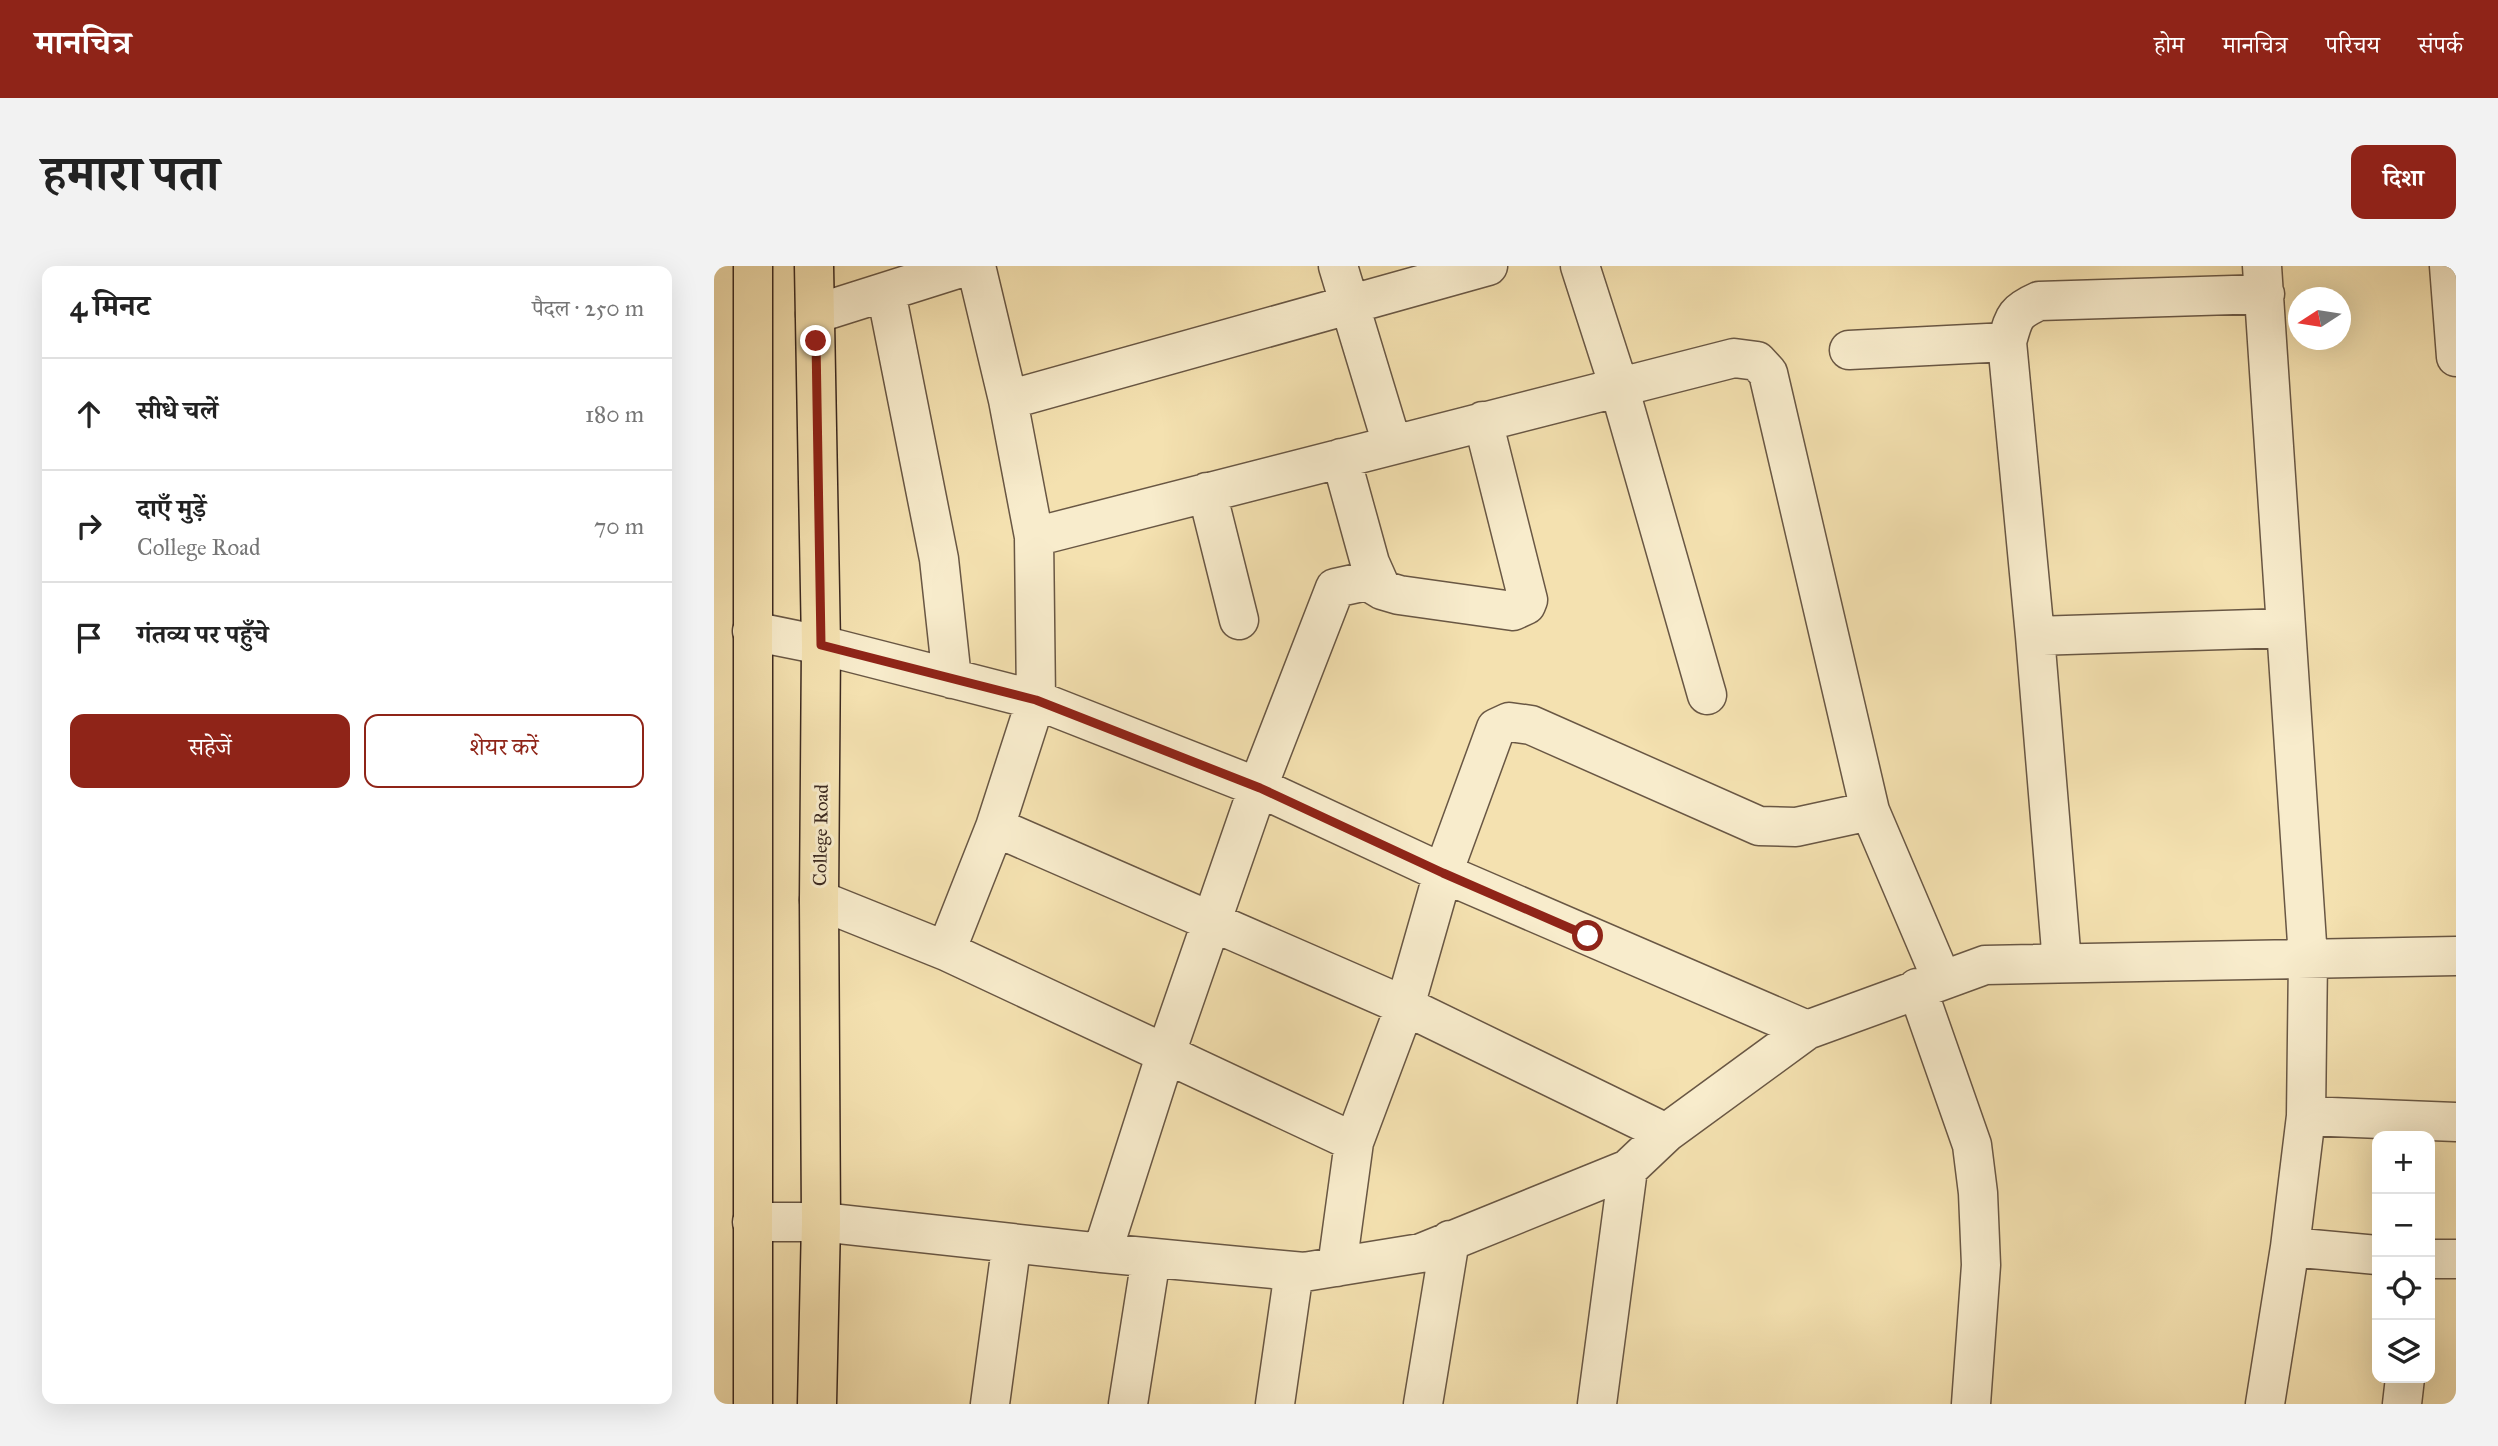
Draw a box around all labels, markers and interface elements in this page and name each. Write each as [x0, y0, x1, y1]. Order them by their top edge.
text: मानचित्र [35, 23, 131, 63]
text: होम [2154, 30, 2184, 60]
text: मानचित्र [2222, 30, 2288, 60]
text: परिचय [2326, 30, 2380, 60]
text: संपर्क [2418, 30, 2463, 60]
text: हमारा पता [42, 144, 219, 203]
button: दिशा [2351, 145, 2456, 219]
north arrow [2288, 287, 2351, 350]
text: 4 मिनट [70, 288, 150, 324]
text: पैदल · 250 m [532, 294, 644, 322]
route end [800, 325, 831, 356]
text: सीधे चलें [137, 394, 218, 426]
icon: ahead [70, 395, 108, 433]
text: 180 m [585, 400, 644, 428]
text: दाएँ मुड़ें [137, 492, 206, 524]
icon: right [70, 507, 108, 545]
text: 70 m [594, 512, 644, 540]
text: College Road [137, 533, 261, 561]
text: गंतव्य पर पहुँचे [137, 618, 268, 650]
icon: arrive [70, 619, 108, 657]
button: सहेजें [70, 714, 350, 788]
button: शेयर करें [364, 714, 644, 788]
street label: College Road [808, 783, 834, 886]
route start [1572, 920, 1603, 951]
map controls [2372, 1131, 2435, 1383]
button: + [2372, 1131, 2435, 1194]
button: − [2372, 1194, 2435, 1257]
button: locate [2372, 1257, 2435, 1320]
button: layers [2372, 1320, 2435, 1383]

